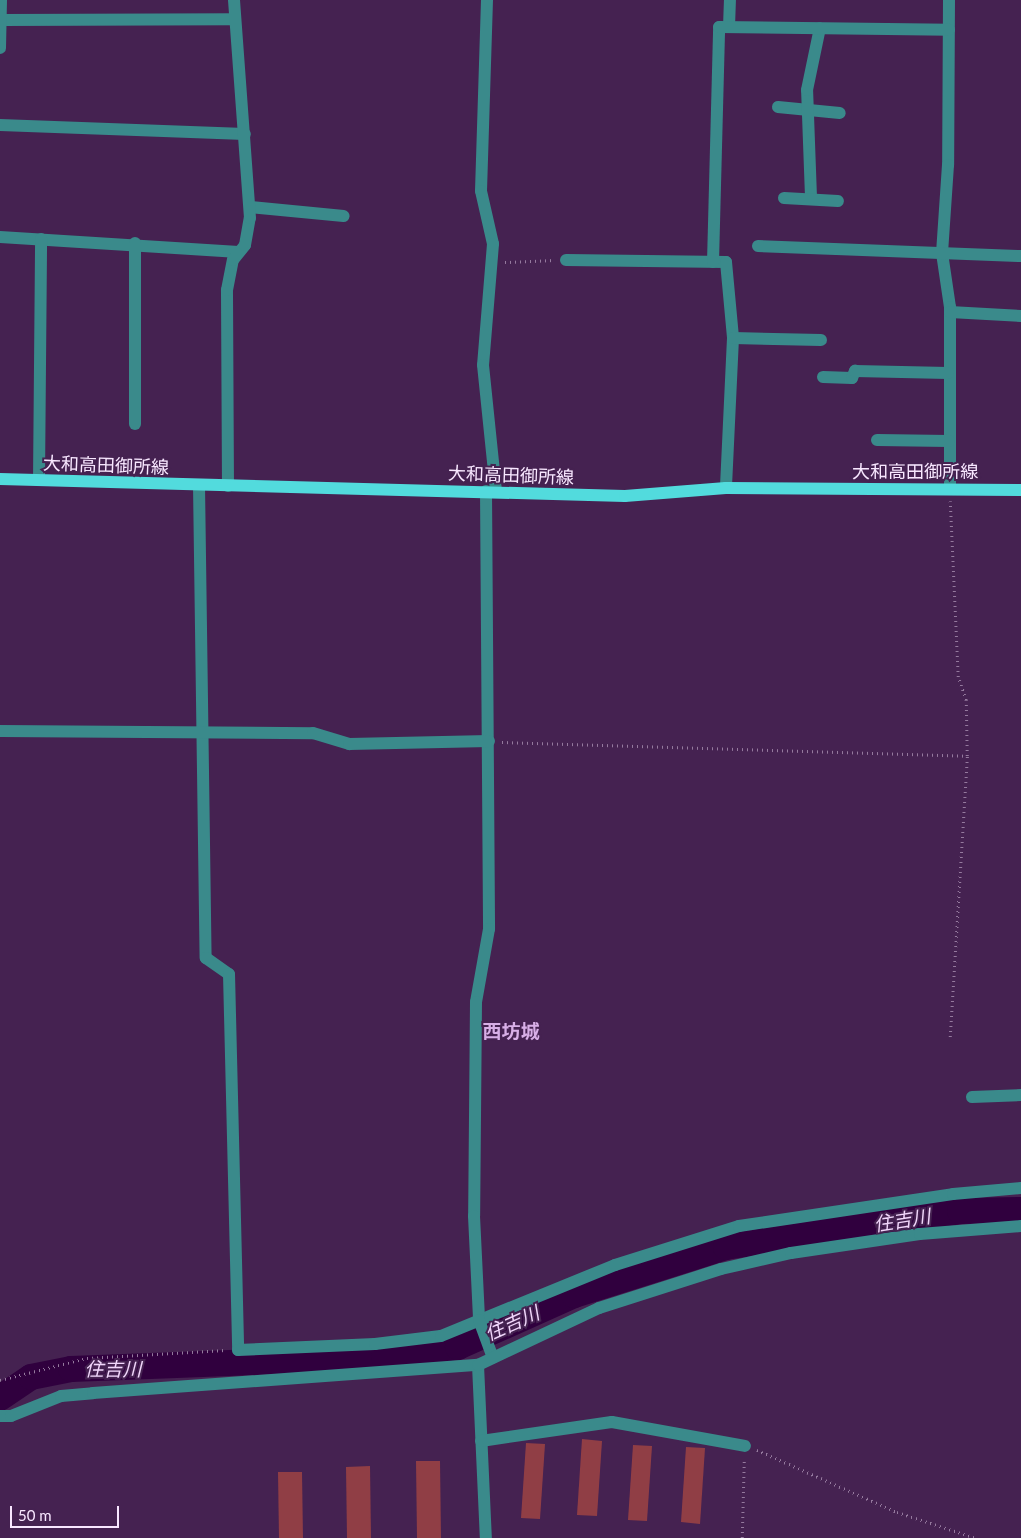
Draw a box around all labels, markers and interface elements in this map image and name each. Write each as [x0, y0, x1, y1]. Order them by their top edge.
street label: 大和高田御所線 [43, 452, 169, 478]
street label: 大和高田御所線 [852, 460, 978, 482]
street label: 大和高田御所線 [448, 462, 574, 488]
district label: 西坊城 [483, 1020, 539, 1042]
water label: 住吉川 [872, 1204, 932, 1236]
water label: 住吉川 [481, 1301, 543, 1345]
water label: 住吉川 [85, 1358, 141, 1380]
scale bar [12, 1496, 121, 1528]
text: 50 m [18, 1506, 52, 1524]

